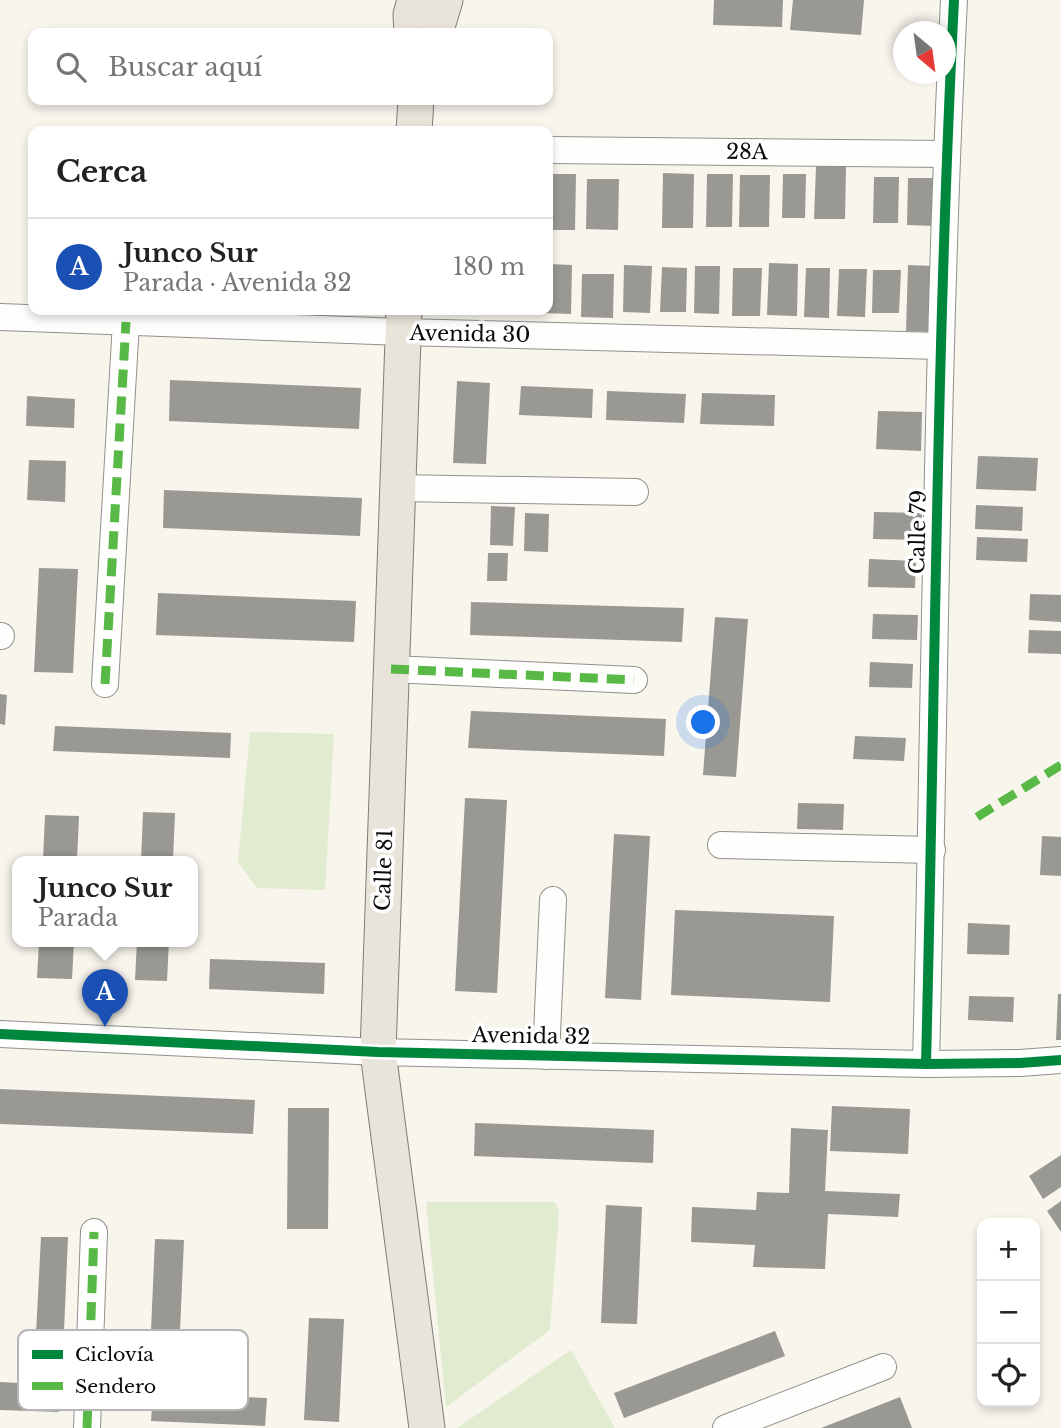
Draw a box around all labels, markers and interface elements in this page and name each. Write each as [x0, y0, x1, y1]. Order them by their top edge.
north arrow [893, 21, 956, 84]
search box [28, 28, 553, 105]
icon: search [52, 48, 90, 86]
text: Buscar aquí [108, 51, 262, 83]
street label: 28A [726, 139, 769, 165]
text: Cerca [56, 153, 147, 190]
text: Junco Sur [123, 237, 258, 269]
text: A [70, 253, 88, 281]
text: 180 m [453, 253, 525, 281]
text: Parada · Avenida 32 [123, 269, 352, 297]
street label: Avenida 30 [409, 320, 530, 348]
street label: Calle 79 [904, 490, 932, 574]
your location [686, 705, 720, 739]
street label: Calle 81 [370, 828, 398, 912]
popup [12, 856, 198, 947]
text: Junco Sur [38, 872, 172, 904]
text: Parada [38, 904, 118, 932]
pin: A [82, 969, 128, 1027]
street label: Avenida 32 [471, 1022, 590, 1050]
map controls [977, 1218, 1040, 1407]
button: + [977, 1218, 1040, 1281]
button: − [977, 1281, 1040, 1344]
legend [18, 1330, 248, 1410]
text: Ciclovía [75, 1343, 154, 1366]
button: locate [977, 1344, 1040, 1407]
text: Sendero [75, 1375, 156, 1398]

